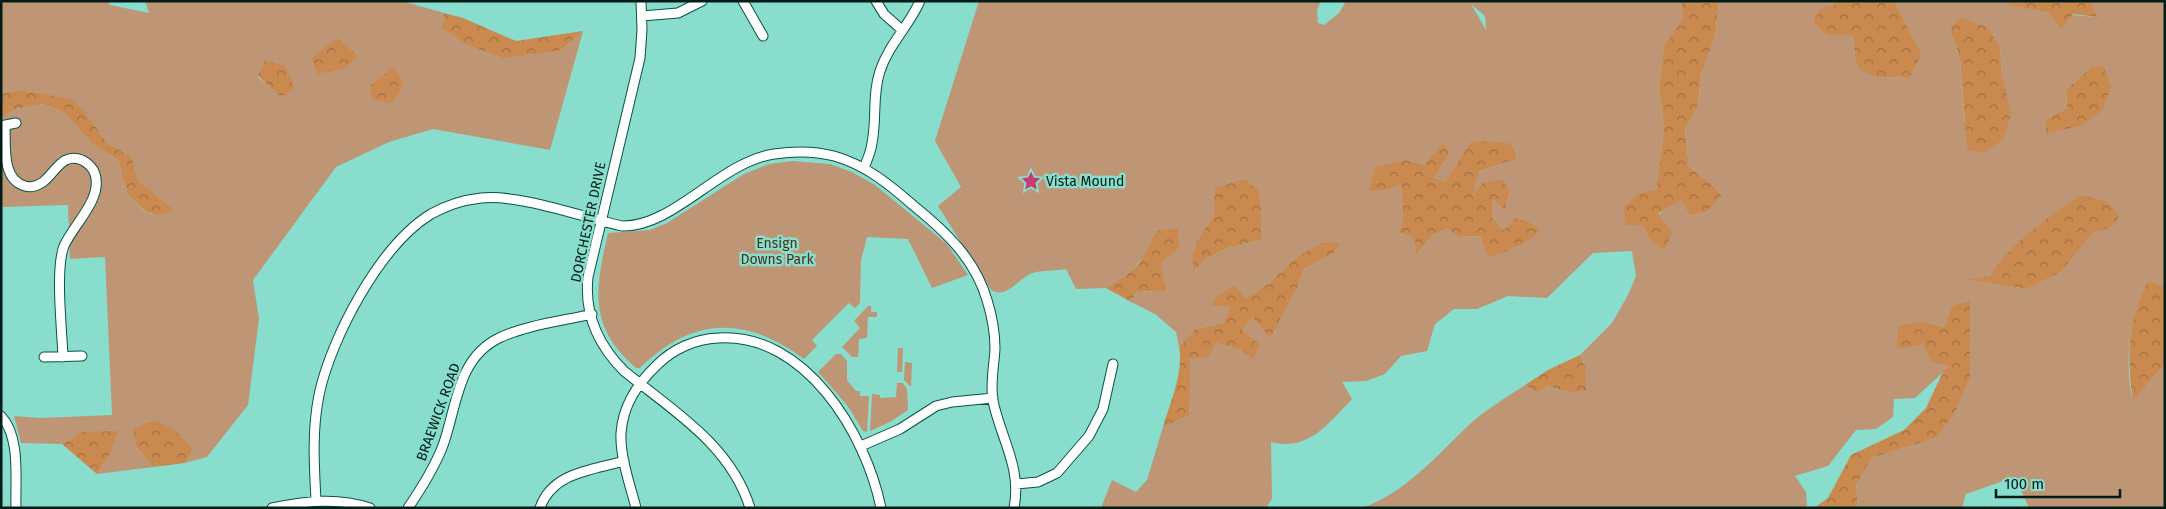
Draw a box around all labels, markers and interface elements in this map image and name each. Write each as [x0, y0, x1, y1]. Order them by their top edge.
street label: DORCHESTER DRIVE [567, 160, 610, 284]
place icon: Vista Mound [1020, 170, 1042, 192]
place label: Vista Mound [1046, 173, 1124, 190]
park label: Ensign Downs Park [740, 235, 814, 268]
street label: BRAEWICK ROAD [413, 361, 464, 463]
scale bar [1996, 466, 2120, 498]
text: 100 m [2004, 475, 2044, 493]

